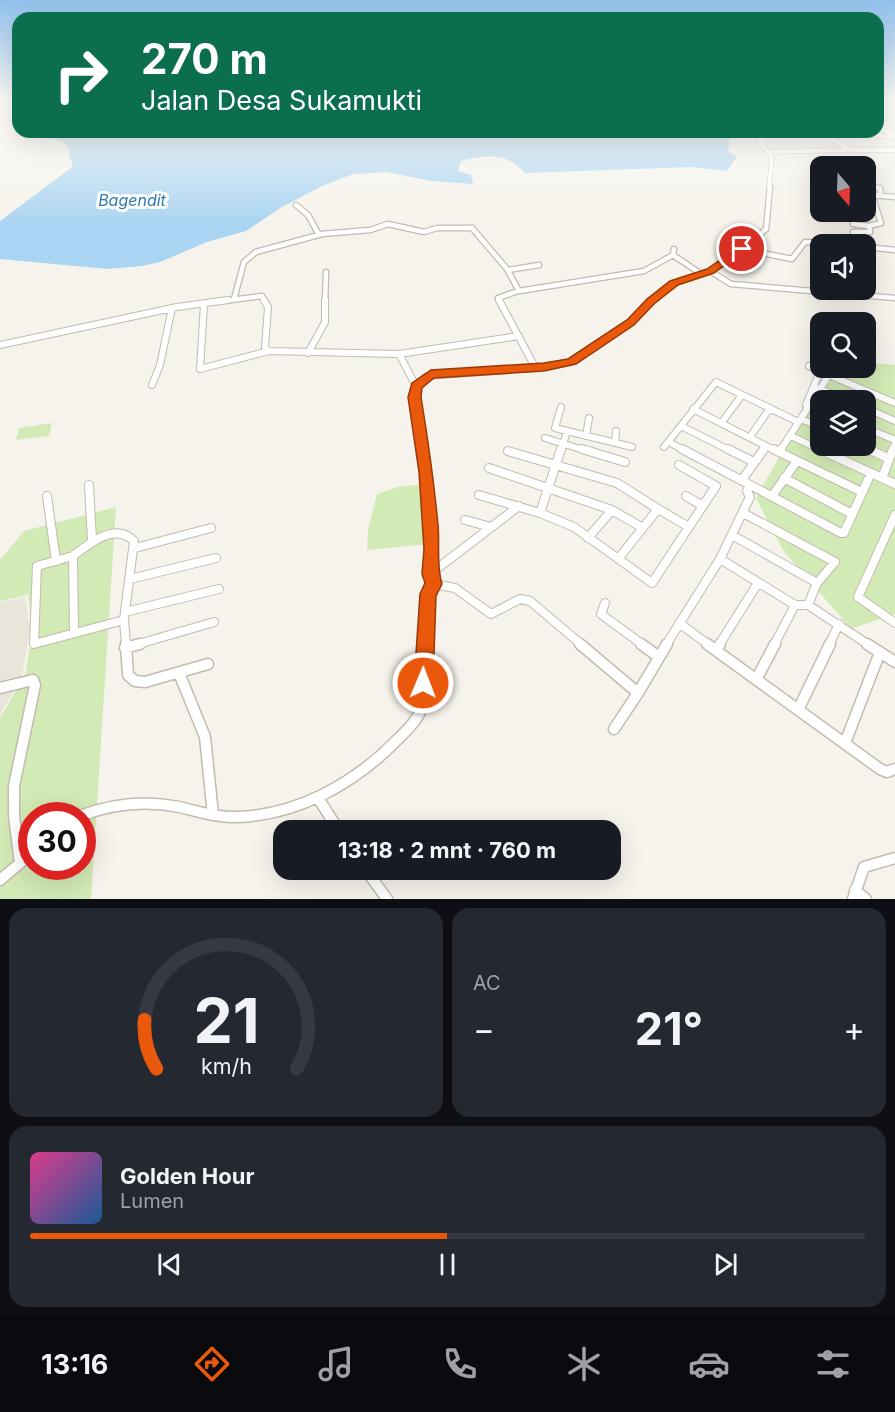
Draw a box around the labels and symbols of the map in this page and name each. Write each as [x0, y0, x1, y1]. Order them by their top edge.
north arrow [810, 156, 876, 222]
water label: Bagendit [98, 190, 167, 210]
pin [716, 223, 767, 274]
position arrow [391, 651, 455, 715]
speed limit sign: 30 [18, 802, 96, 880]

